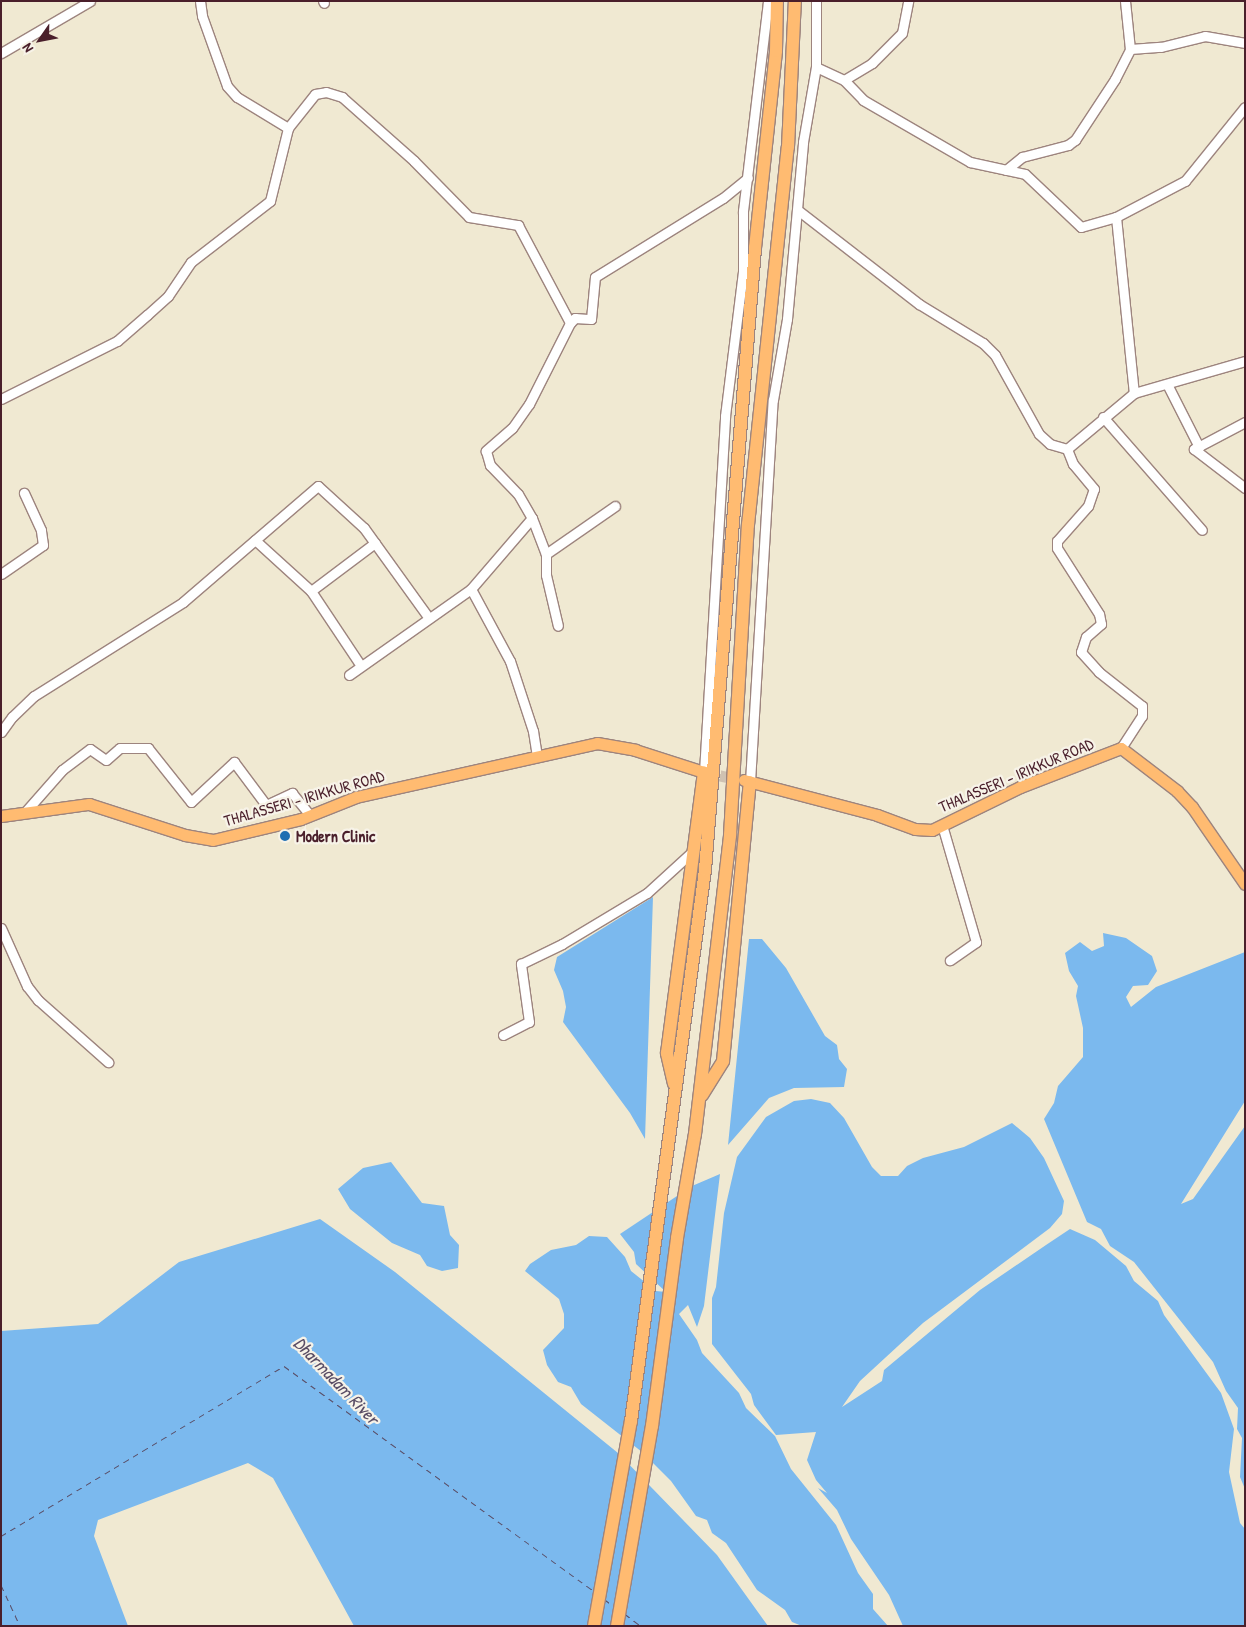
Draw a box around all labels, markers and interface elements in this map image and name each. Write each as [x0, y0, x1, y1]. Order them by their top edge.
north arrow [15, 15, 65, 65]
text: N [17, 40, 37, 57]
street label: THALASSERI - IRIKKUR ROAD [936, 734, 1096, 816]
street label: THALASSERI - IRIKKUR ROAD [222, 766, 386, 830]
place label: Modern Clinic [296, 826, 375, 846]
marker: Modern Clinic [278, 829, 292, 843]
water label: Dharmadam River [289, 1333, 383, 1429]

